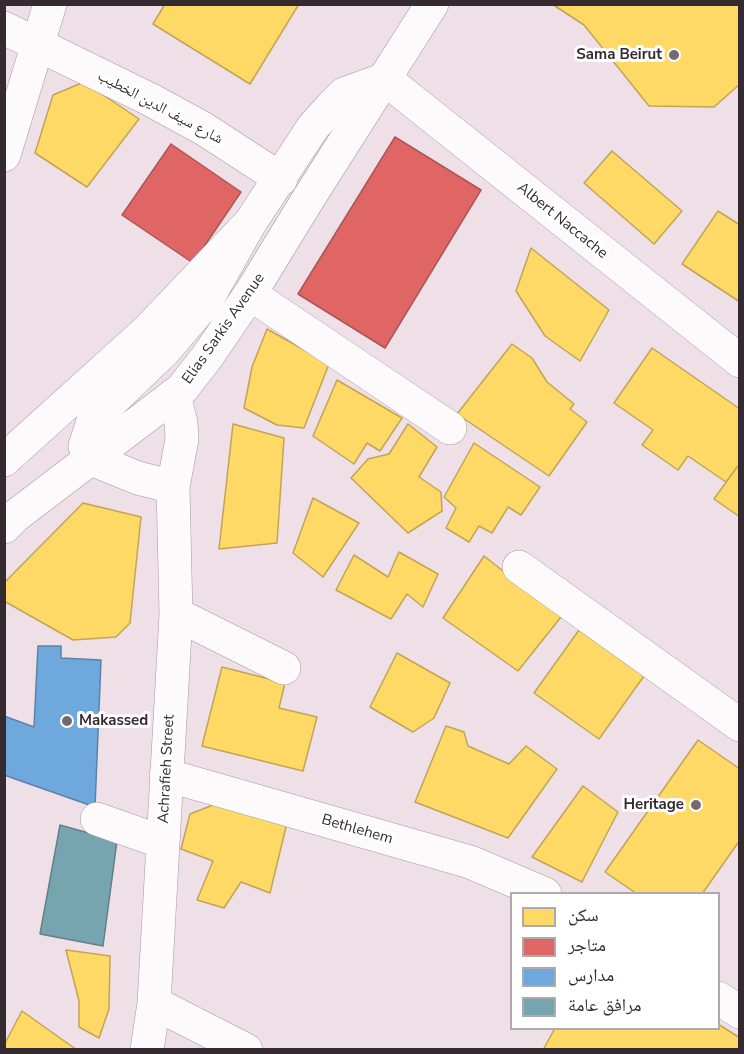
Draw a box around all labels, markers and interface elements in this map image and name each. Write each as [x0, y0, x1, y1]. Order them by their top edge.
place label: Sama Beirut [576, 46, 662, 64]
marker: Sama Beirut [667, 48, 681, 62]
street label: شارع سيف الدين الخطيب [94, 67, 226, 149]
street label: Albert Naccache [513, 179, 611, 263]
street label: Elias Sarkis Avenue [179, 270, 269, 388]
place label: Makassed [79, 712, 148, 730]
marker: Makassed [60, 714, 74, 728]
street label: Achrafieh Street [155, 714, 179, 824]
place label: Heritage [623, 796, 684, 814]
marker: Heritage [689, 798, 703, 812]
street label: Bethlehem [319, 811, 395, 849]
legend [510, 892, 720, 1030]
text: سكن [568, 903, 599, 927]
text: متاجر [568, 933, 606, 957]
text: مدارس [568, 963, 614, 987]
text: مرافق عامة [568, 993, 642, 1017]

